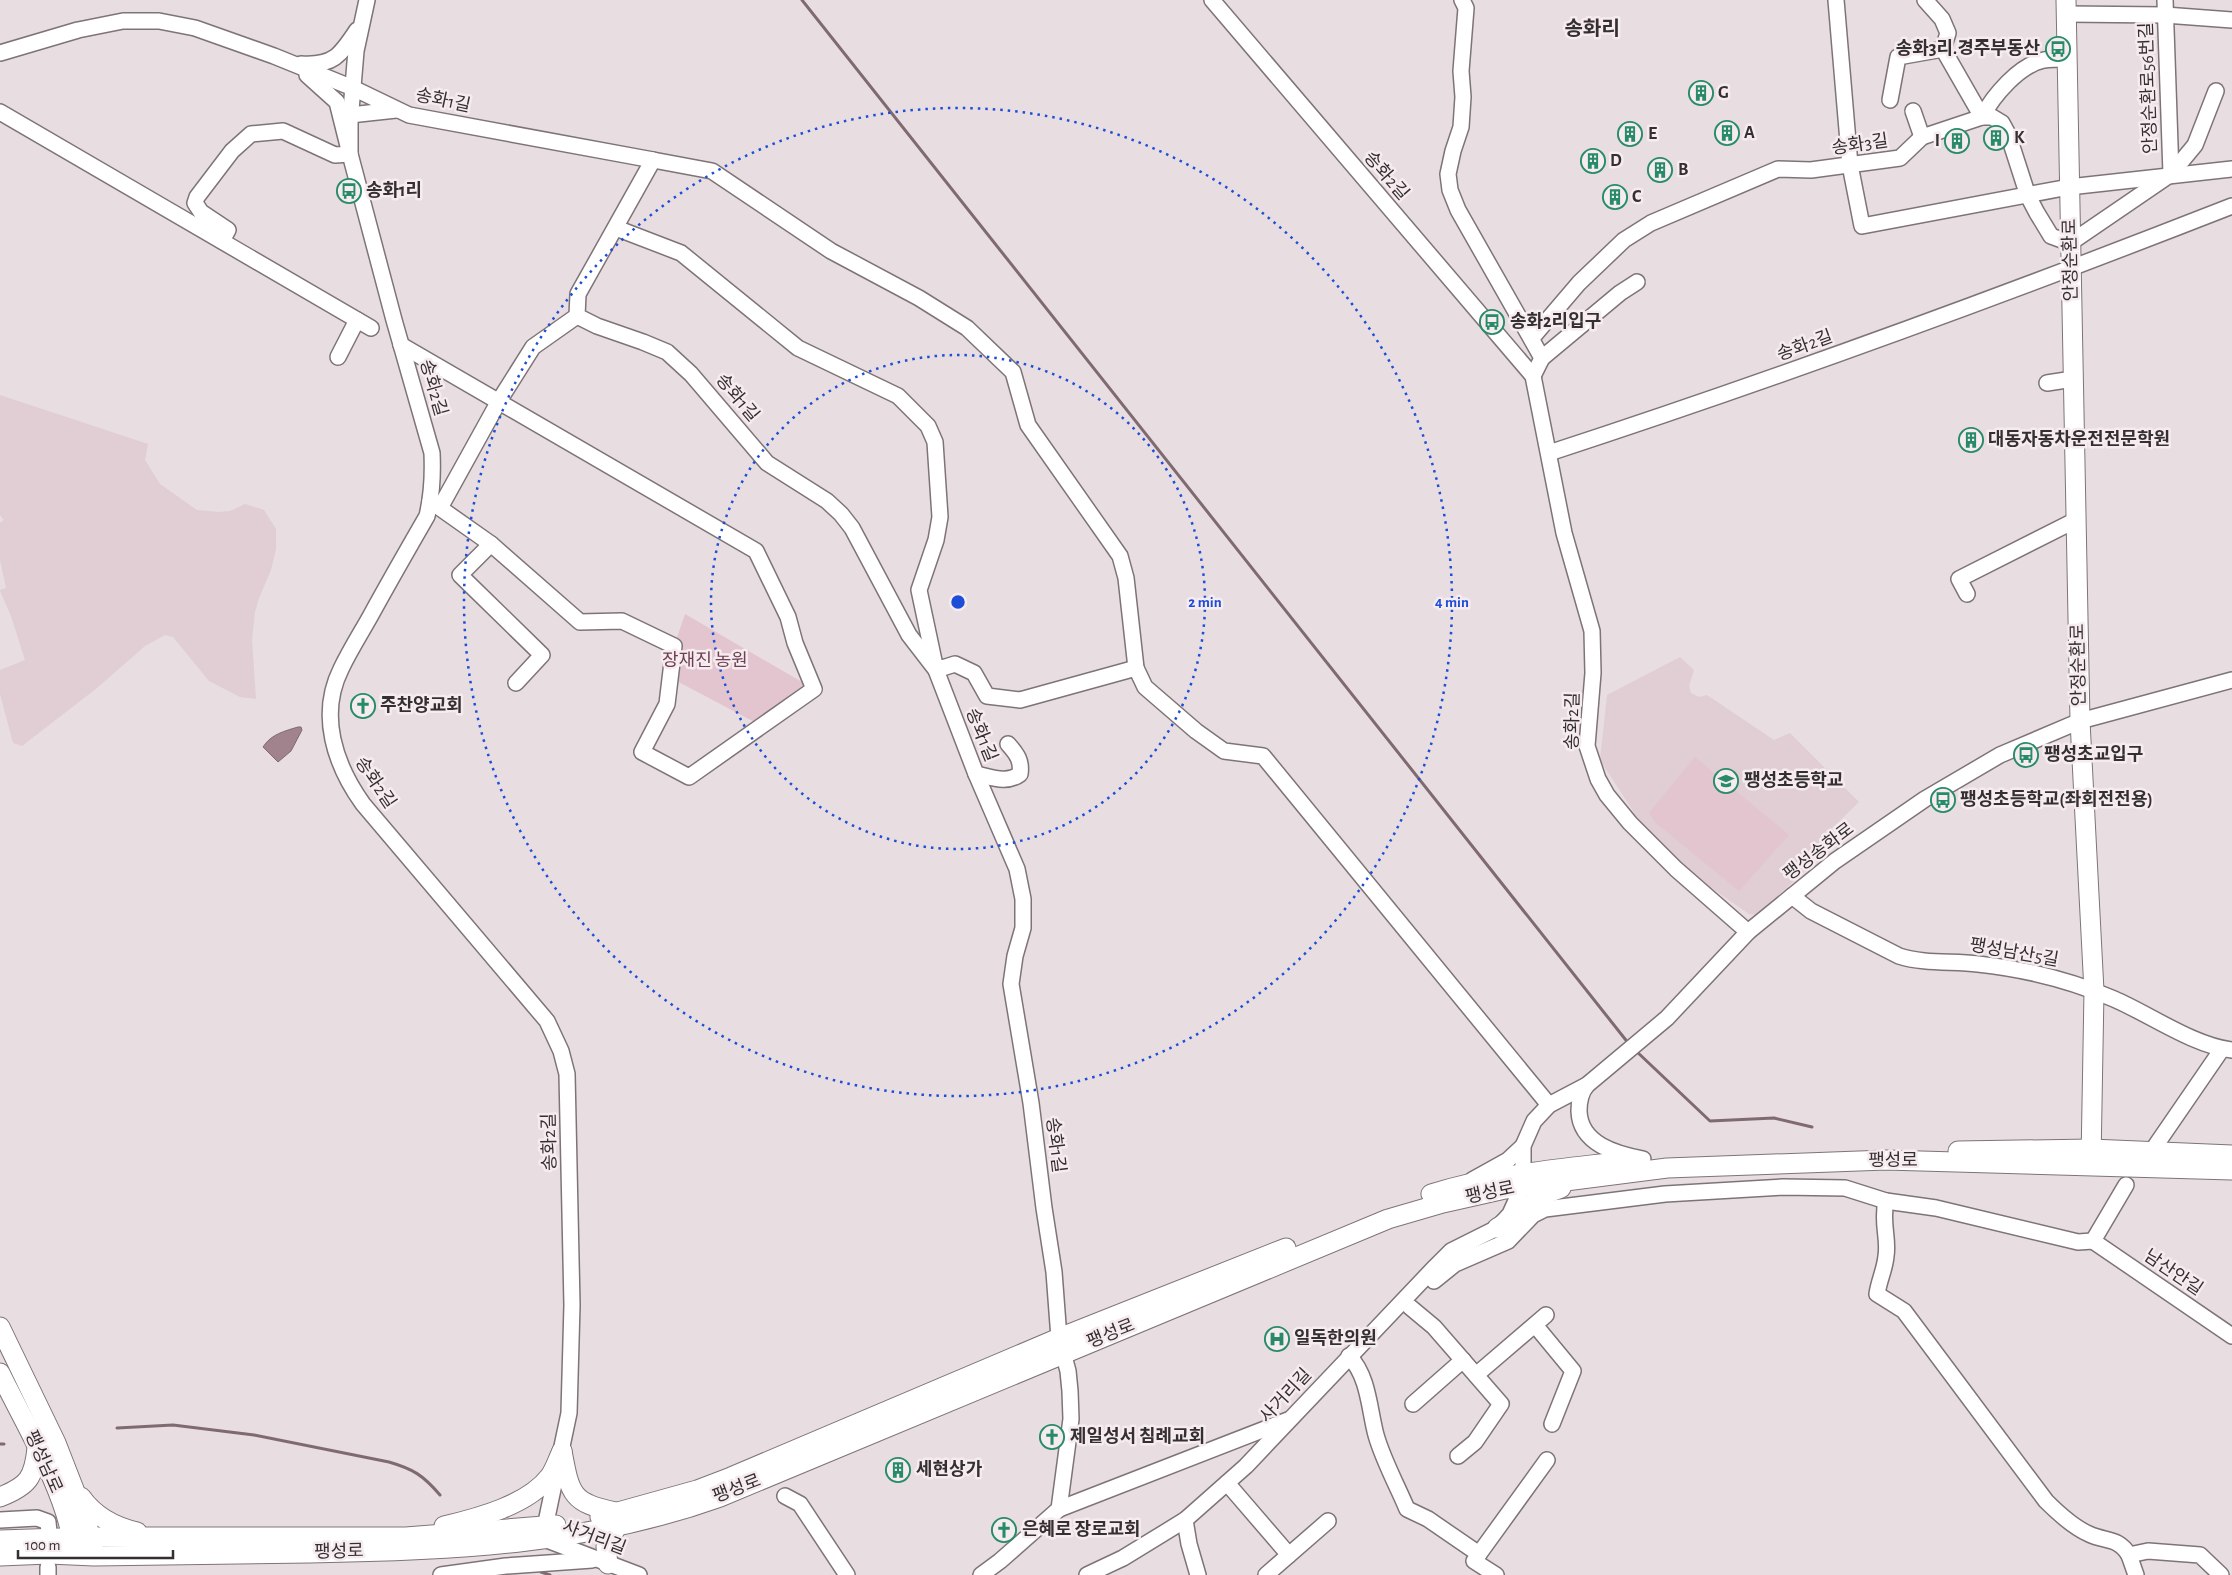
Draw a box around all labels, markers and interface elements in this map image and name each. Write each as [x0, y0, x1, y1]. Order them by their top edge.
district label: 송화리 [1564, 18, 1620, 39]
street label: 안정순환로56번길 [2136, 22, 2160, 154]
bus stop icon: 송화3리.경주부동산 [2045, 36, 2071, 62]
place label: 송화3리.경주부동산 [1896, 39, 2040, 58]
building icon: G [1688, 80, 1714, 106]
place label: G [1718, 84, 1729, 102]
street label: 송화1길 [414, 85, 472, 116]
building icon: A [1714, 120, 1740, 146]
building icon: E [1617, 121, 1643, 147]
place label: A [1744, 124, 1755, 142]
place label: E [1648, 125, 1657, 143]
building icon: K [1983, 125, 2009, 151]
building icon: I [1944, 128, 1970, 154]
place label: K [2014, 129, 2025, 147]
street label: 송화3길 [1830, 131, 1890, 158]
place label: I [1935, 132, 1940, 150]
street label: 송화2길 [1360, 148, 1413, 204]
building icon: D [1580, 148, 1606, 174]
place label: D [1610, 152, 1622, 170]
building icon: B [1647, 157, 1673, 183]
place label: B [1678, 161, 1688, 179]
bus stop icon: 송화1리 [336, 178, 362, 204]
place label: 송화1리 [366, 181, 422, 200]
building icon: C [1602, 184, 1628, 210]
place label: C [1632, 188, 1642, 206]
street label: 안정순환로 [2059, 218, 2081, 302]
bus stop icon: 송화2리입구 [1479, 309, 1505, 335]
place label: 송화2리입구 [1510, 312, 1601, 331]
street label: 송화2길 [1774, 327, 1835, 364]
street label: 송화2길 [416, 357, 451, 418]
street label: 송화1길 [712, 370, 763, 425]
building icon: 대동자동차운전전문학원 [1958, 427, 1984, 453]
place label: 대동자동차운전전문학원 [1988, 429, 2170, 449]
centre of rings [949, 593, 967, 611]
text: 2 min [1188, 595, 1222, 610]
text: 4 min [1435, 595, 1469, 610]
street label: 안정순환로 [2067, 623, 2089, 707]
park label: 장재진 농원 [662, 650, 748, 670]
street label: 송화2길 [1562, 692, 1583, 750]
church icon: 주찬양교회 [350, 693, 376, 719]
place label: 주찬양교회 [380, 695, 463, 715]
street label: 송화1길 [962, 705, 1001, 764]
bus stop icon: 팽성초교입구 [2013, 742, 2039, 768]
place label: 팽성초교입구 [2044, 745, 2143, 764]
street label: 송화2길 [351, 753, 399, 812]
school or university icon: 팽성초등학교 [1713, 768, 1739, 794]
place label: 팽성초등학교 [1744, 770, 1843, 790]
bus stop icon: 팽성초등학교(좌회전전용) [1930, 787, 1956, 813]
place label: 팽성초등학교(좌회전전용) [1960, 789, 2153, 809]
street label: 팽성송화로 [1780, 819, 1857, 884]
street label: 팽성남산5길 [1968, 935, 2060, 970]
street label: 송화2길 [539, 1113, 560, 1171]
street label: 송화1길 [1043, 1116, 1068, 1174]
street label: 팽성로 [1868, 1151, 1918, 1170]
street label: 팽성로 [1464, 1178, 1516, 1207]
street label: 남산안길 [2141, 1246, 2206, 1299]
street label: 팽성로 [1084, 1315, 1137, 1352]
hospital icon: 일독한의원 [1264, 1326, 1290, 1352]
place label: 일독한의원 [1294, 1328, 1377, 1348]
street label: 사거리길 [1255, 1364, 1315, 1426]
church icon: 제일성서 침례교회 [1039, 1424, 1065, 1450]
place label: 제일성서 침례교회 [1070, 1427, 1205, 1446]
street label: 팽성남로 [21, 1428, 66, 1496]
building icon: 세현상가 [885, 1457, 911, 1483]
place label: 세현상가 [916, 1459, 983, 1479]
street label: 팽성로 [710, 1471, 763, 1506]
street label: 사거리길 [560, 1516, 629, 1558]
church icon: 은혜로 장로교회 [991, 1517, 1017, 1543]
place label: 은혜로 장로교회 [1022, 1520, 1141, 1539]
scale bar [18, 1528, 172, 1560]
text: 100 m [25, 1538, 60, 1553]
street label: 팽성로 [314, 1542, 364, 1561]

